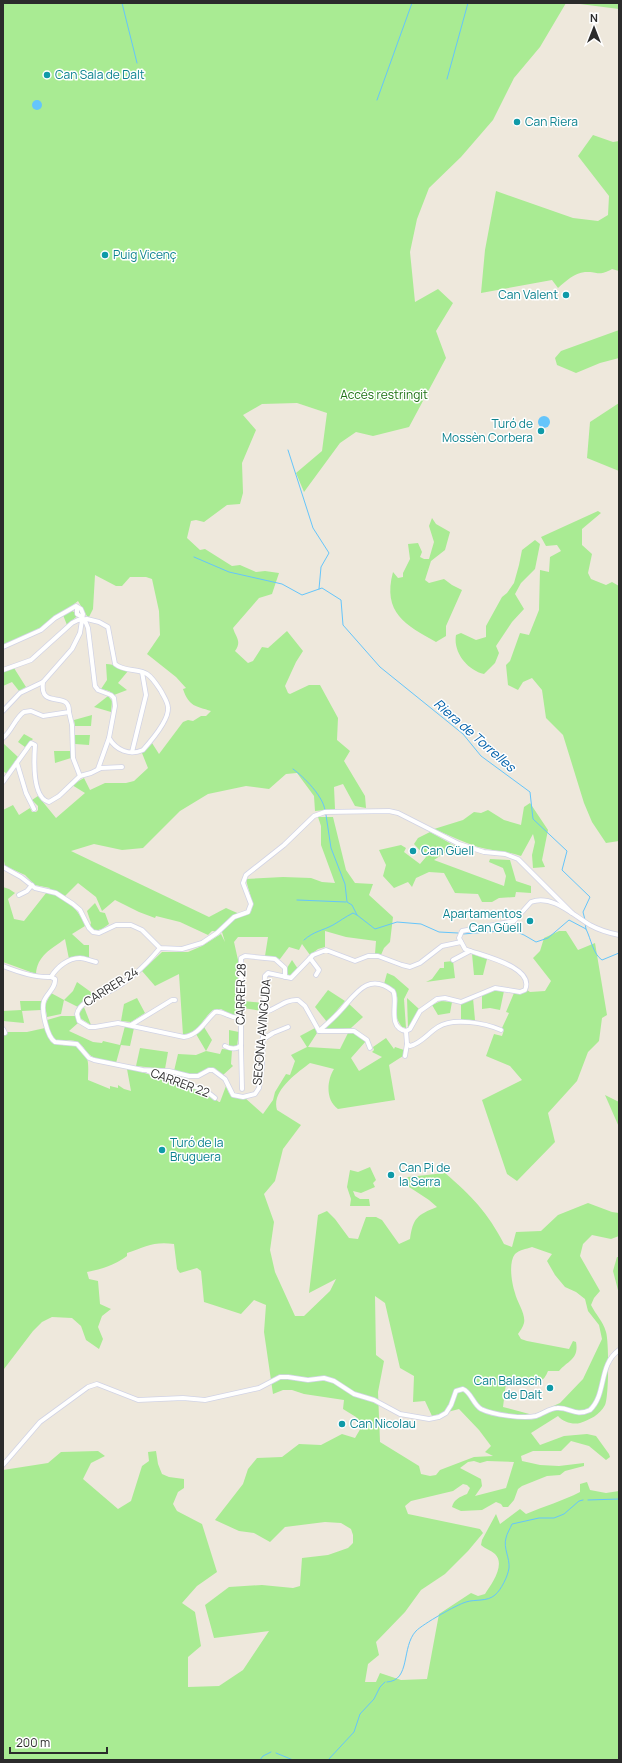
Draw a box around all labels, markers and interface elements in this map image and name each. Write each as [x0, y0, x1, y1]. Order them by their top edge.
north arrow [574, 8, 614, 48]
text: N [590, 10, 598, 25]
place label: Can Sala de Dalt [55, 66, 145, 83]
marker: Can Sala de Dalt [42, 70, 52, 80]
place label: Can Riera [525, 113, 578, 130]
marker: Can Riera [512, 117, 522, 127]
place label: Puig Vicenç [113, 246, 177, 263]
marker: Puig Vicenç [100, 250, 110, 260]
place label: Can Valent [498, 286, 558, 303]
marker: Can Valent [561, 290, 571, 300]
park label: Accés restringit [340, 386, 428, 403]
place label: Turó de Mossèn Corbera [442, 415, 533, 446]
marker: Turó de Mossèn Corbera [536, 426, 546, 436]
water label: Riera de Torrelles [430, 695, 521, 776]
place label: Can Güell [421, 842, 474, 859]
marker: Can Güell [408, 846, 418, 856]
place label: Apartamentos Can Güell [443, 905, 522, 936]
marker: Apartamentos Can Güell [525, 916, 535, 926]
street label: CARRER 24 [80, 963, 141, 1010]
street label: CARRER 28 [231, 963, 250, 1025]
street label: SEGONA AVINGUDA [248, 978, 275, 1086]
street label: CARRER 22 [148, 1064, 212, 1101]
place label: Turó de la Bruguera [170, 1134, 223, 1165]
marker: Turó de la Bruguera [157, 1145, 167, 1155]
place label: Can Pi de la Serra [399, 1159, 450, 1190]
marker: Can Pi de la Serra [386, 1170, 396, 1180]
place label: Can Balasch de Dalt [474, 1372, 542, 1403]
marker: Can Balasch de Dalt [545, 1383, 555, 1393]
place label: Can Nicolau [350, 1415, 416, 1432]
marker: Can Nicolau [337, 1419, 347, 1429]
scale bar [10, 1729, 107, 1755]
text: 200 m [16, 1734, 50, 1751]

